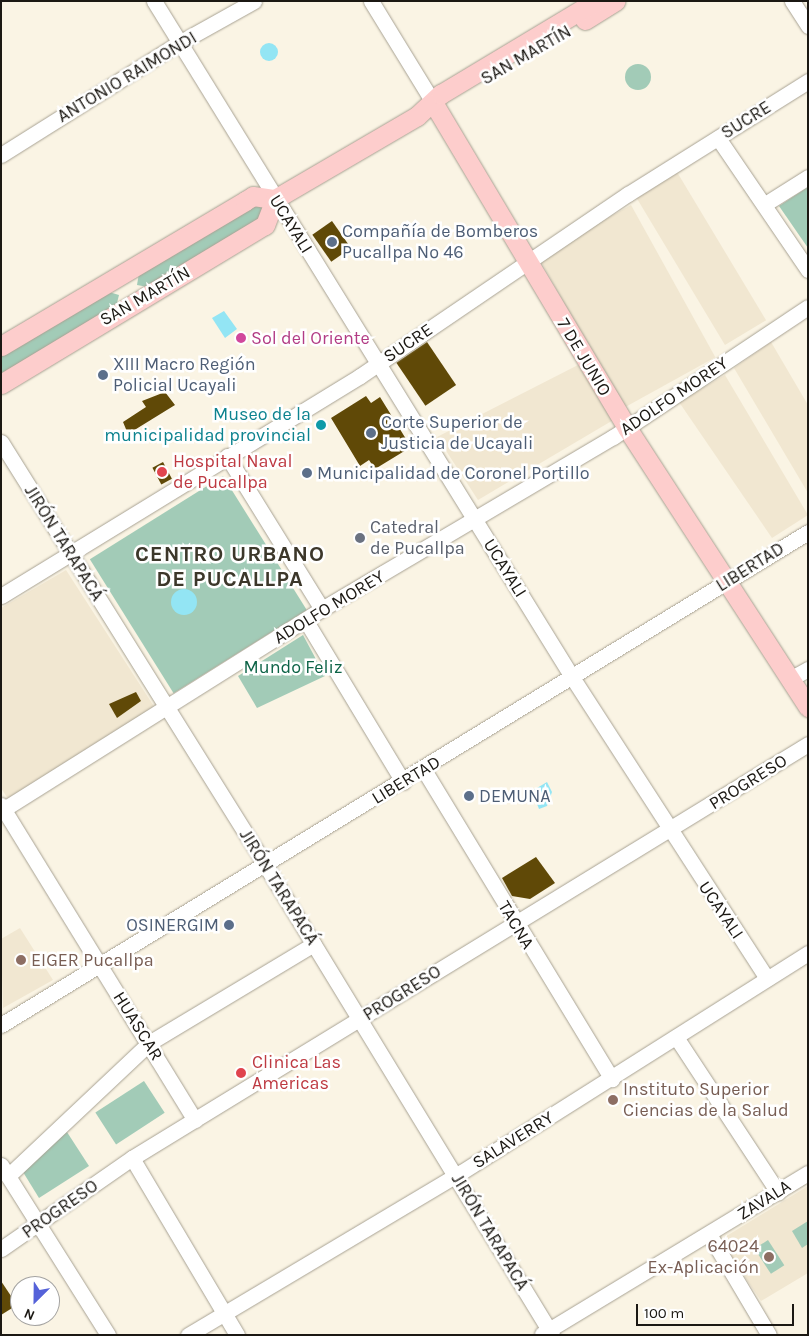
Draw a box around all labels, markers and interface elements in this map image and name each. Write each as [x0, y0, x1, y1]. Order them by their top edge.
street label: SAN MARTÍN [477, 20, 575, 90]
street label: ANTONIO RAIMONDI [53, 27, 201, 127]
street label: SUCRE [717, 96, 775, 144]
street label: UCAYALI [265, 191, 317, 257]
place label: Compañía de Bomberos Pucallpa Nº 46 [342, 221, 538, 264]
marker: Compañía de Bomberos Pucallpa Nº 46 [326, 236, 338, 248]
street label: SAN MARTÍN [96, 261, 194, 331]
street label: 7 DE JUNIO [552, 314, 616, 400]
street label: SUCRE [379, 319, 437, 367]
place label: Sol del Oriente [251, 327, 370, 349]
marker: Sol del Oriente [235, 332, 247, 344]
street label: ADOLFO MOREY [616, 352, 732, 440]
place label: XIII Macro Región Policial Ucayali [113, 354, 255, 396]
marker: XIII Macro Región Policial Ucayali [97, 369, 109, 381]
place label: Museo de la municipalidad provincial [104, 404, 311, 446]
place label: Corte Superior de Justicia de Ucayali [381, 412, 533, 454]
marker: Museo de la municipalidad provincial [315, 419, 327, 431]
marker: Corte Superior de Justicia de Ucayali [365, 427, 377, 439]
place label: Hospital Naval de Pucallpa [173, 451, 292, 494]
place label: Municipalidad de Coronel Portillo [317, 462, 590, 484]
marker: Hospital Naval de Pucallpa [155, 465, 169, 479]
marker: Municipalidad de Coronel Portillo [301, 467, 313, 479]
street label: JIRÓN TARAPACÁ [20, 481, 108, 605]
place label: Catedral de Pucallpa [370, 517, 465, 560]
marker: Catedral de Pucallpa [354, 532, 366, 544]
street label: UCAYALI [479, 535, 531, 601]
street label: LIBERTAD [712, 538, 788, 596]
district label: CENTRO URBANO DE PUCALLPA [133, 541, 327, 592]
street label: ADOLFO MOREY [270, 565, 388, 649]
park label: Mundo Feliz [244, 656, 342, 678]
street label: PROGRESO [705, 750, 791, 814]
street label: LIBERTAD [368, 751, 444, 809]
place label: DEMUNA [479, 785, 551, 807]
marker: DEMUNA [463, 790, 475, 802]
street label: JIRÓN TARAPACÁ [235, 825, 323, 949]
street label: UCAYALI [694, 877, 748, 943]
street label: TACNA [493, 897, 539, 953]
place label: OSINERGIM [126, 914, 219, 936]
marker: OSINERGIM [223, 919, 235, 931]
place label: EIGER Pucallpa [31, 949, 154, 971]
marker: EIGER Pucallpa [15, 954, 27, 966]
street label: PROGRESO [359, 961, 445, 1025]
street label: HUASCAR [108, 987, 168, 1065]
place label: Clinica Las Americas [252, 1052, 341, 1094]
marker: Clinica Las Americas [234, 1066, 248, 1080]
place label: Instituto Superior Ciencias de la Salud [623, 1079, 789, 1122]
marker: Instituto Superior Ciencias de la Salud [607, 1094, 619, 1106]
street label: SALAVERRY [468, 1107, 558, 1173]
street label: JIRÓN TARAPACÁ [447, 1170, 533, 1294]
street label: PROGRESO [18, 1175, 102, 1243]
street label: ZAVALA [733, 1175, 795, 1225]
place label: 64024 Ex-Aplicación [648, 1236, 759, 1278]
marker: 64024 Ex-Aplicación [763, 1251, 775, 1263]
north arrow [10, 1276, 60, 1326]
scale bar [639, 1294, 796, 1326]
text: 100 m [644, 1304, 684, 1322]
text: N [21, 1305, 37, 1324]

